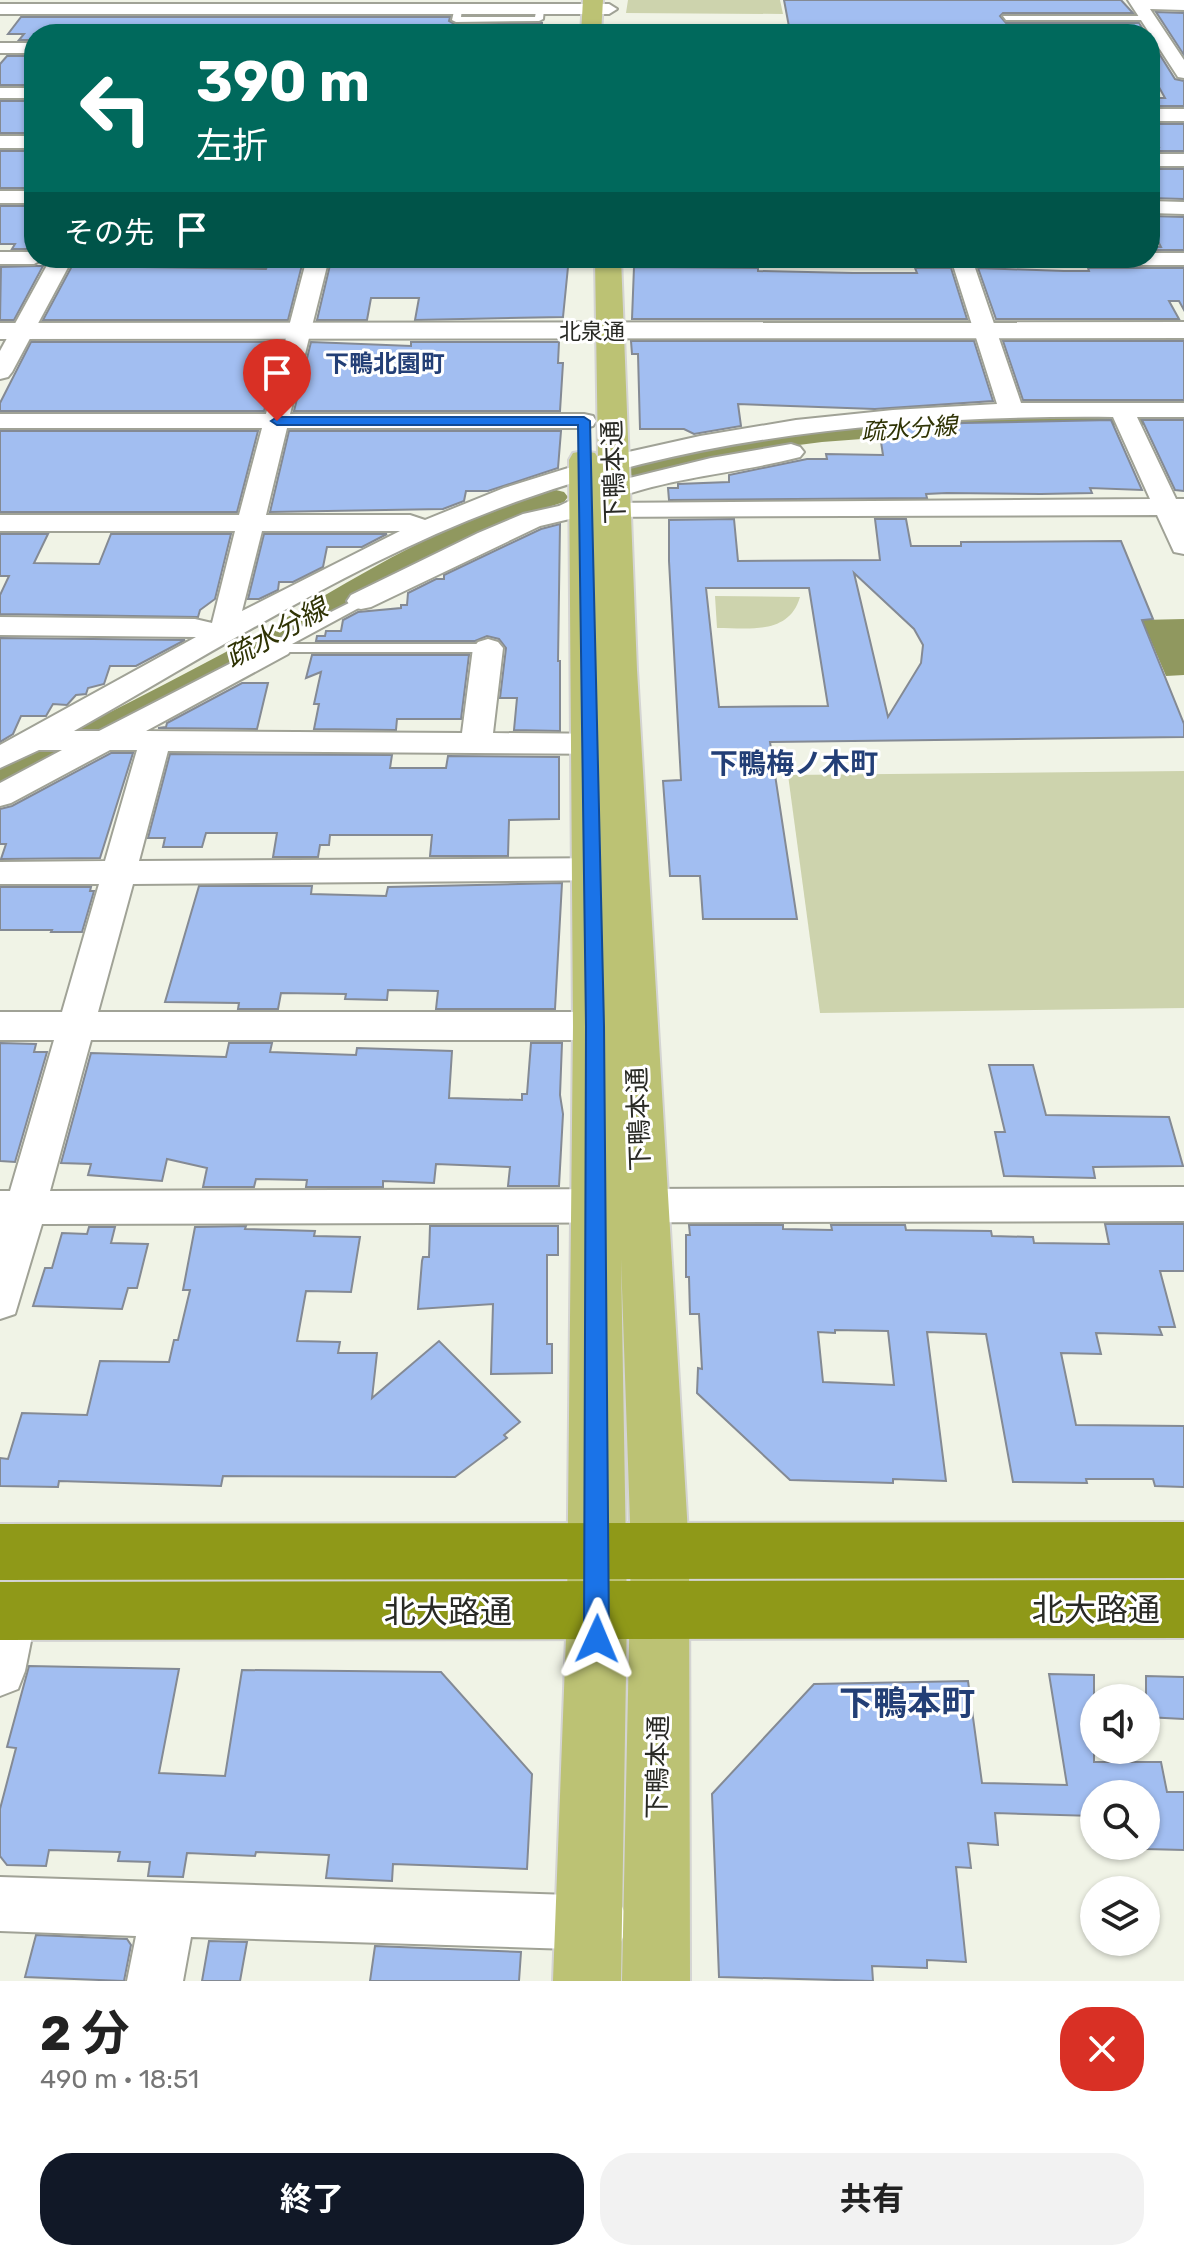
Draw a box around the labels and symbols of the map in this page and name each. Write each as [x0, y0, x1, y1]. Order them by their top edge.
street label: 北泉通 [559, 318, 625, 345]
pin [243, 339, 311, 421]
district label: 下鴨北園町 [325, 350, 445, 378]
water label: 疏水分線 [860, 411, 961, 446]
street label: 下鴨本通 [597, 419, 631, 525]
water label: 疏水分線 [219, 590, 336, 675]
district label: 下鴨梅ノ木町 [710, 747, 878, 780]
street label: 下鴨本通 [622, 1066, 656, 1172]
street label: 北大路通 [1032, 1591, 1160, 1629]
street label: 北大路通 [384, 1593, 512, 1631]
position arrow [555, 1597, 639, 1681]
district label: 下鴨本町 [839, 1683, 975, 1724]
street label: 下鴨本通 [642, 1715, 674, 1819]

